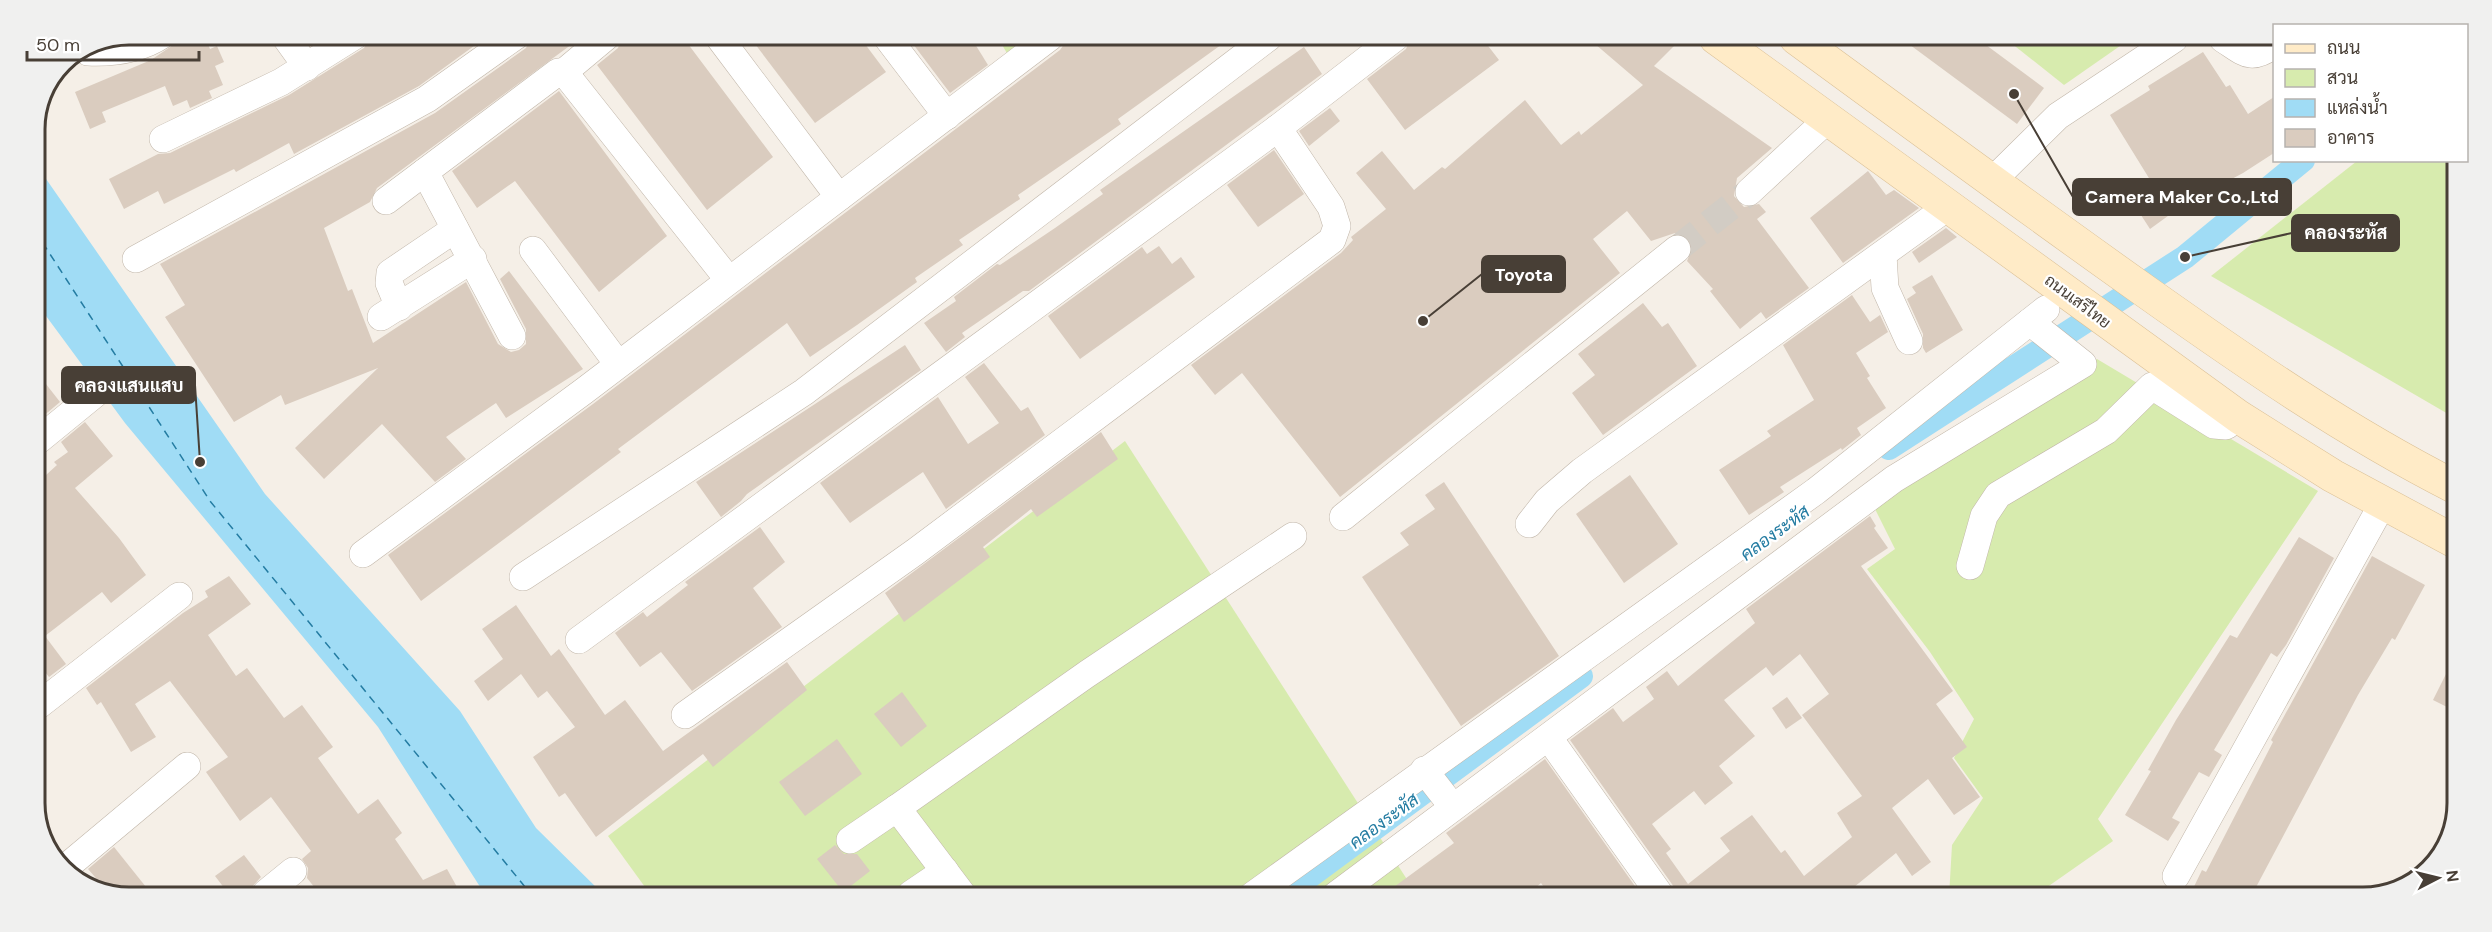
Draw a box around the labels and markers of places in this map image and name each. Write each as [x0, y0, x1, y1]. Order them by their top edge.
callout: Camera Maker Co.,Ltd [2073, 179, 2291, 215]
callout: คลองระหัส [2292, 215, 2399, 251]
callout: Toyota [1482, 256, 1565, 292]
callout: คลองแสนแสบ [62, 367, 195, 403]

